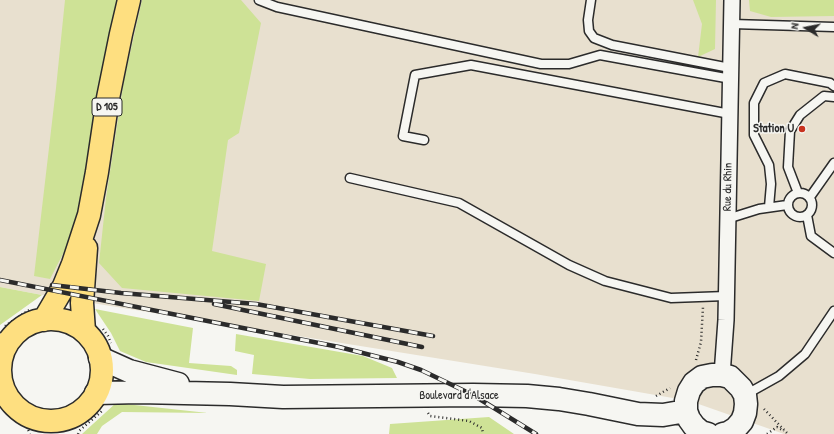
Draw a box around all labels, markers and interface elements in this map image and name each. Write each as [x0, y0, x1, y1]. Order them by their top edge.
north arrow [786, 8, 826, 48]
text: N [787, 22, 802, 30]
road number: D 105 [92, 98, 122, 116]
place label: Station U [753, 122, 794, 136]
marker: Station U [797, 124, 807, 134]
street label: Rue du Rhin [720, 163, 736, 211]
street label: Boulevard d'Alsace [419, 389, 499, 403]

